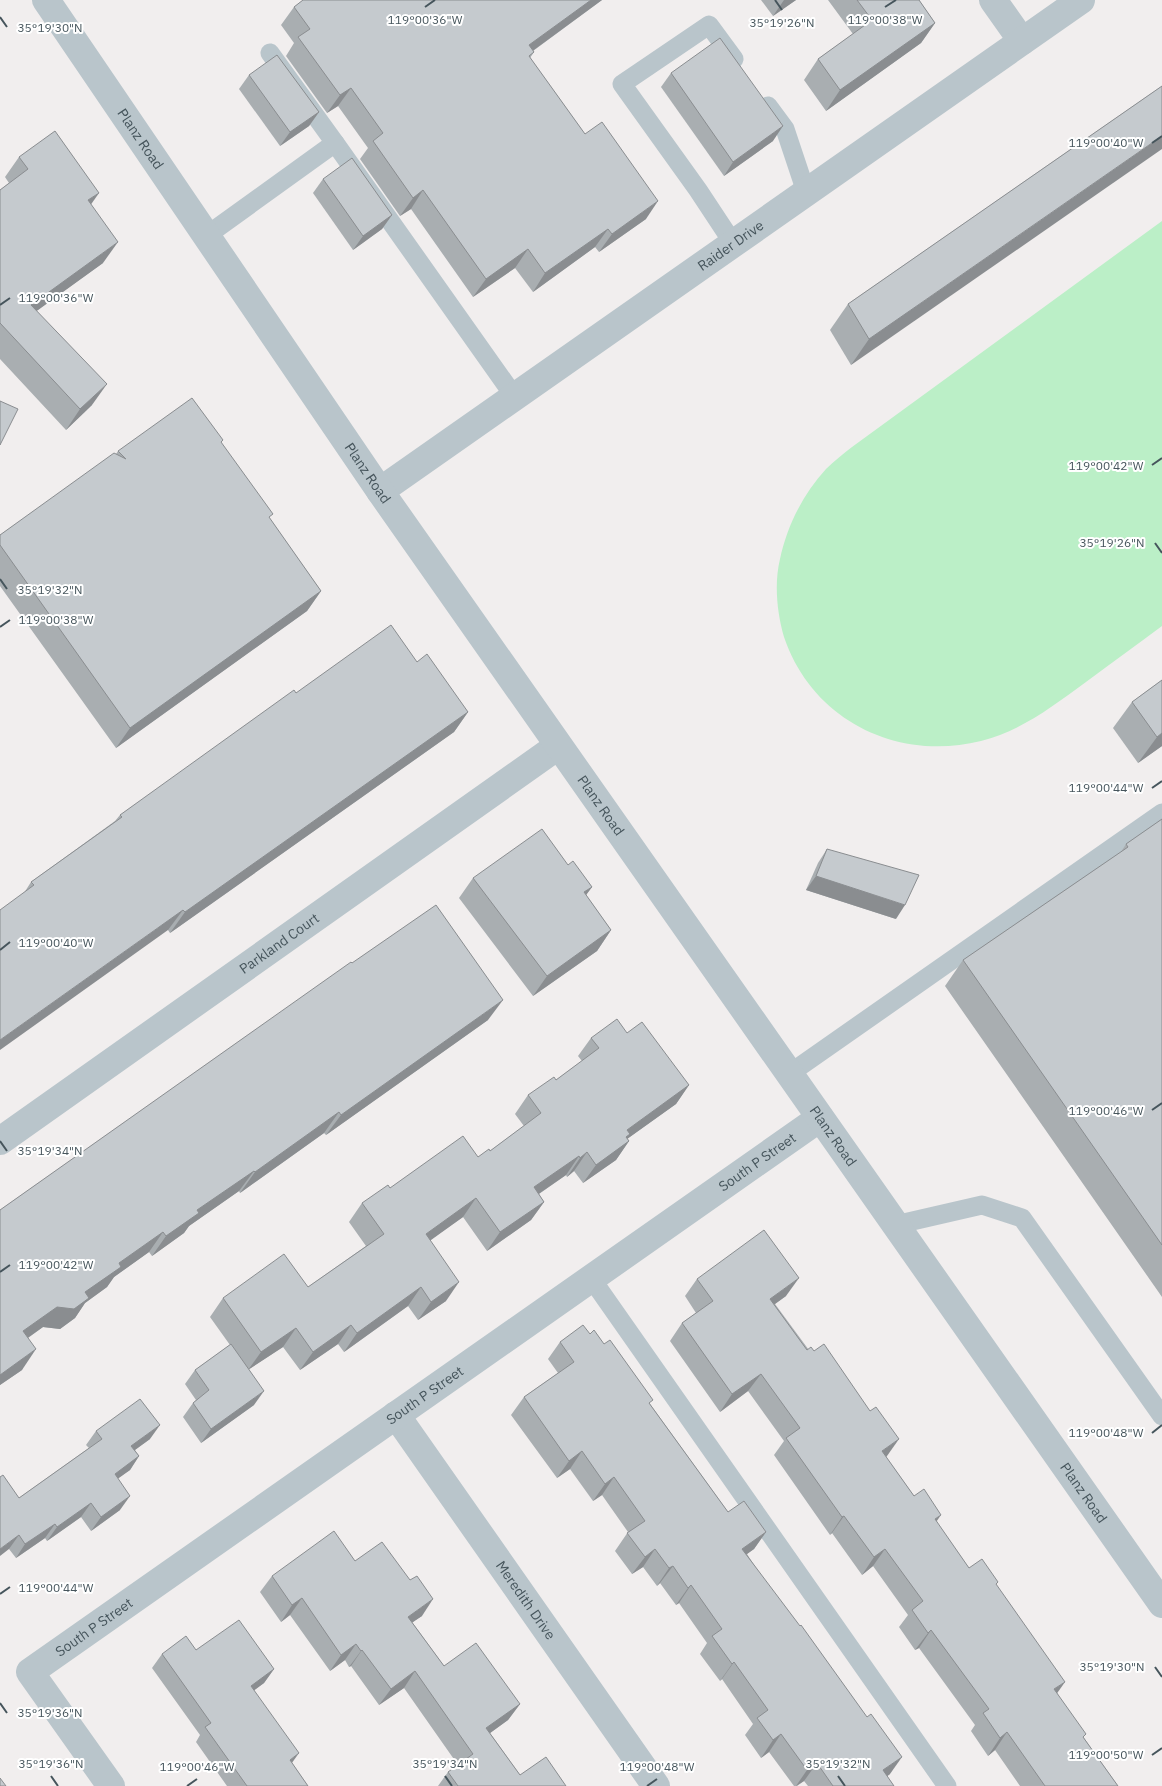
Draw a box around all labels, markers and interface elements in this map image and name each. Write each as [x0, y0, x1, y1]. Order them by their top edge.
text: 119°00'36"W [388, 12, 463, 27]
text: 119°00'38"W [848, 12, 923, 27]
text: 35°19'26"N [749, 15, 815, 30]
text: 35°19'30"N [17, 20, 83, 35]
street label: Planz Road [113, 105, 168, 173]
text: 119°00'40"W [1069, 135, 1144, 150]
street label: Raider Drive [694, 216, 767, 275]
text: 119°00'36"W [19, 290, 94, 305]
street label: Planz Road [341, 439, 395, 507]
text: 119°00'42"W [1069, 458, 1144, 473]
text: 35°19'26"N [1079, 535, 1145, 550]
text: 35°19'32"N [17, 582, 83, 597]
text: 119°00'38"W [19, 612, 94, 627]
street label: Planz Road [573, 772, 628, 839]
text: 119°00'44"W [1069, 780, 1144, 795]
street label: Parkland Court [236, 909, 323, 978]
text: 119°00'40"W [19, 935, 94, 950]
street label: Planz Road [806, 1102, 861, 1170]
text: 119°00'46"W [1069, 1103, 1144, 1118]
street label: South P Street [715, 1129, 799, 1195]
text: 35°19'34"N [17, 1143, 83, 1158]
text: 119°00'42"W [19, 1257, 94, 1272]
street label: South P Street [383, 1362, 467, 1428]
text: 119°00'48"W [1069, 1425, 1144, 1440]
street label: Planz Road [1056, 1459, 1111, 1526]
street label: Meredith Drive [492, 1557, 560, 1643]
text: 119°00'44"W [19, 1580, 94, 1595]
street label: South P Street [52, 1594, 136, 1660]
text: 35°19'30"N [1079, 1659, 1145, 1674]
text: 35°19'36"N [17, 1705, 83, 1720]
text: 119°00'50"W [1069, 1747, 1144, 1762]
text: 35°19'36"N [18, 1756, 84, 1771]
text: 35°19'34"N [412, 1756, 478, 1771]
text: 35°19'32"N [805, 1756, 871, 1771]
text: 119°00'46"W [160, 1759, 235, 1774]
text: 119°00'48"W [620, 1759, 695, 1774]

